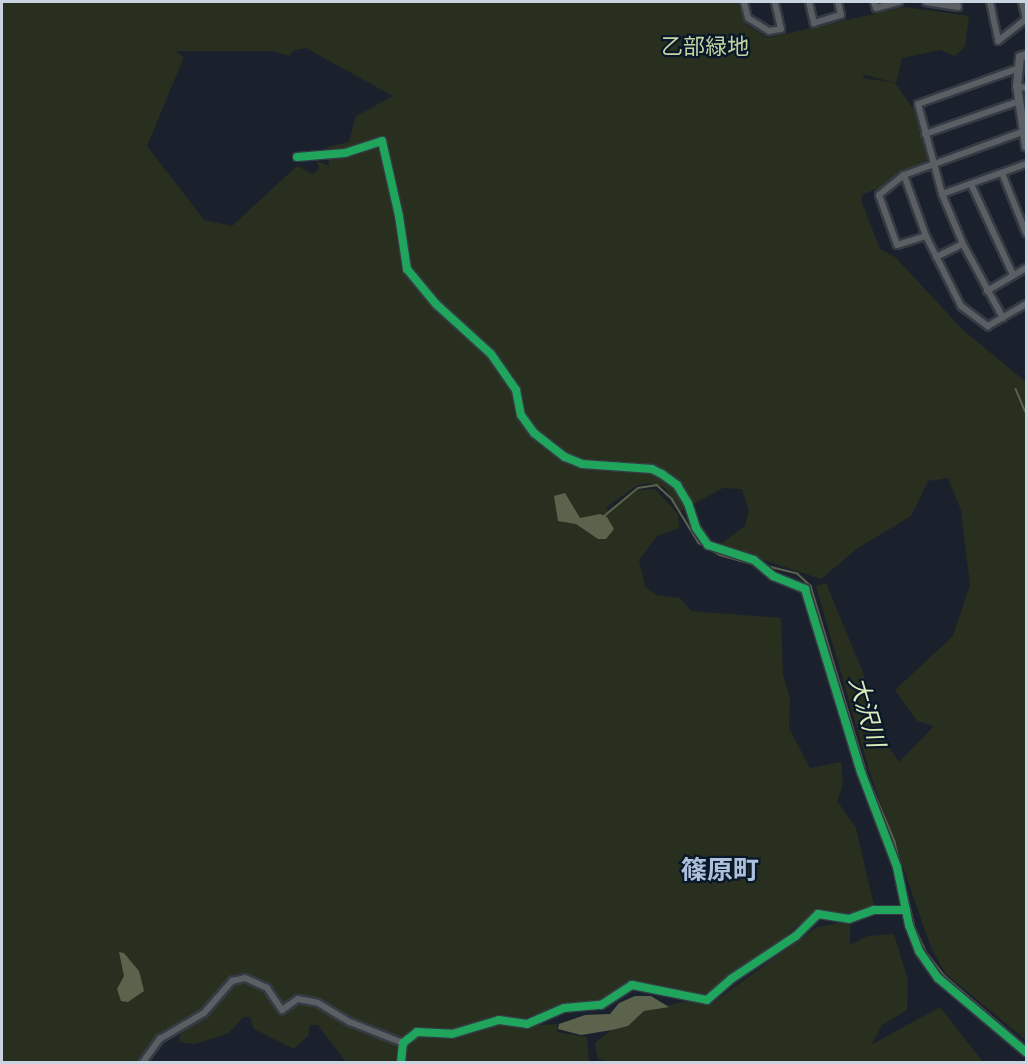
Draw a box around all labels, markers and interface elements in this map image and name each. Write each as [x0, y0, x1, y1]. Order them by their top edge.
park label: 乙部緑地 [661, 34, 749, 60]
water label: 大沢川 [843, 673, 891, 751]
district label: 篠原町 [681, 854, 759, 886]

